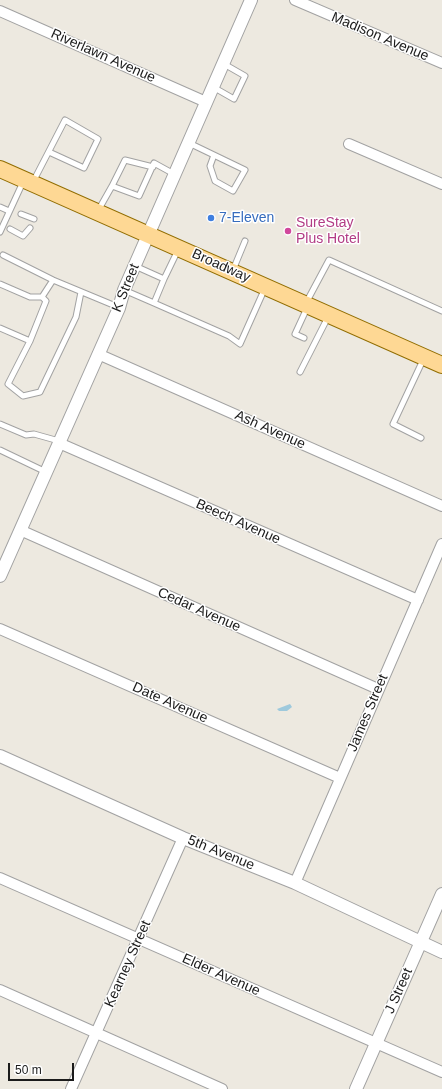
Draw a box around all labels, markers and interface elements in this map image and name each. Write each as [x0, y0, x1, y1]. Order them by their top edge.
street label: Madison Avenue [329, 9, 431, 65]
street label: Riverlawn Avenue [48, 25, 158, 87]
place label: 7-Eleven [219, 210, 274, 226]
marker: 7-Eleven [206, 213, 216, 223]
place label: SureStay Plus Hotel [296, 215, 360, 248]
marker: SureStay Plus Hotel [283, 226, 293, 236]
street label: Broadway [189, 246, 253, 286]
street label: K Street [109, 261, 143, 315]
street label: Ash Avenue [232, 407, 308, 453]
street label: Beech Avenue [193, 496, 283, 548]
street label: Cedar Avenue [155, 584, 243, 636]
street label: James Street [344, 672, 392, 754]
street label: Date Avenue [130, 679, 210, 727]
street label: 5th Avenue [185, 832, 257, 874]
street label: Kearney Street [101, 918, 155, 1010]
street label: Elder Avenue [179, 950, 263, 1000]
street label: J Street [382, 966, 416, 1016]
scale bar [10, 1055, 76, 1081]
text: 50 m [15, 1063, 42, 1077]

